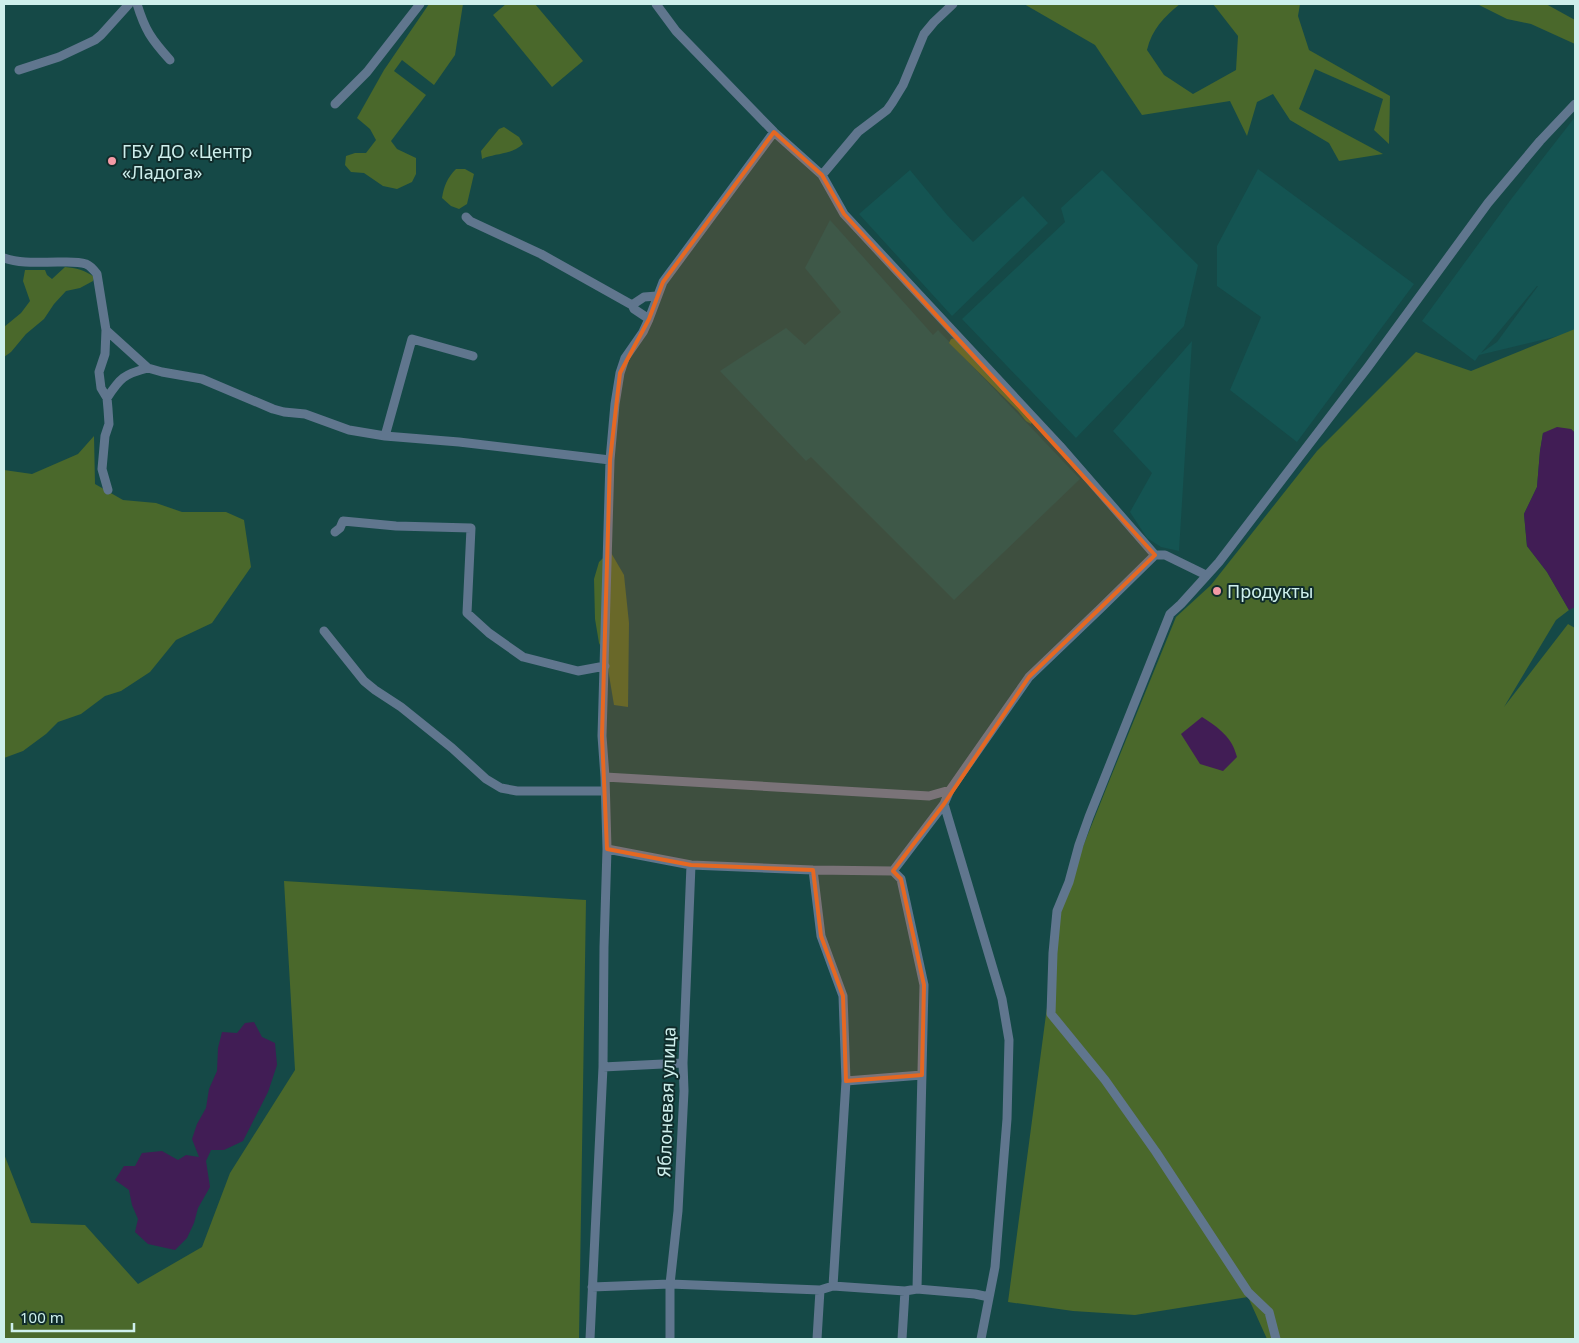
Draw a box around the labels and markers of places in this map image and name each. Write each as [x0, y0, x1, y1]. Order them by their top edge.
place label: ГБУ ДО «Центр «Ладога» [122, 139, 252, 184]
marker: ГБУ ДО «Центр «Ладога» [106, 155, 118, 167]
place label: Продукты [1227, 579, 1313, 603]
marker: Продукты [1211, 585, 1223, 597]

